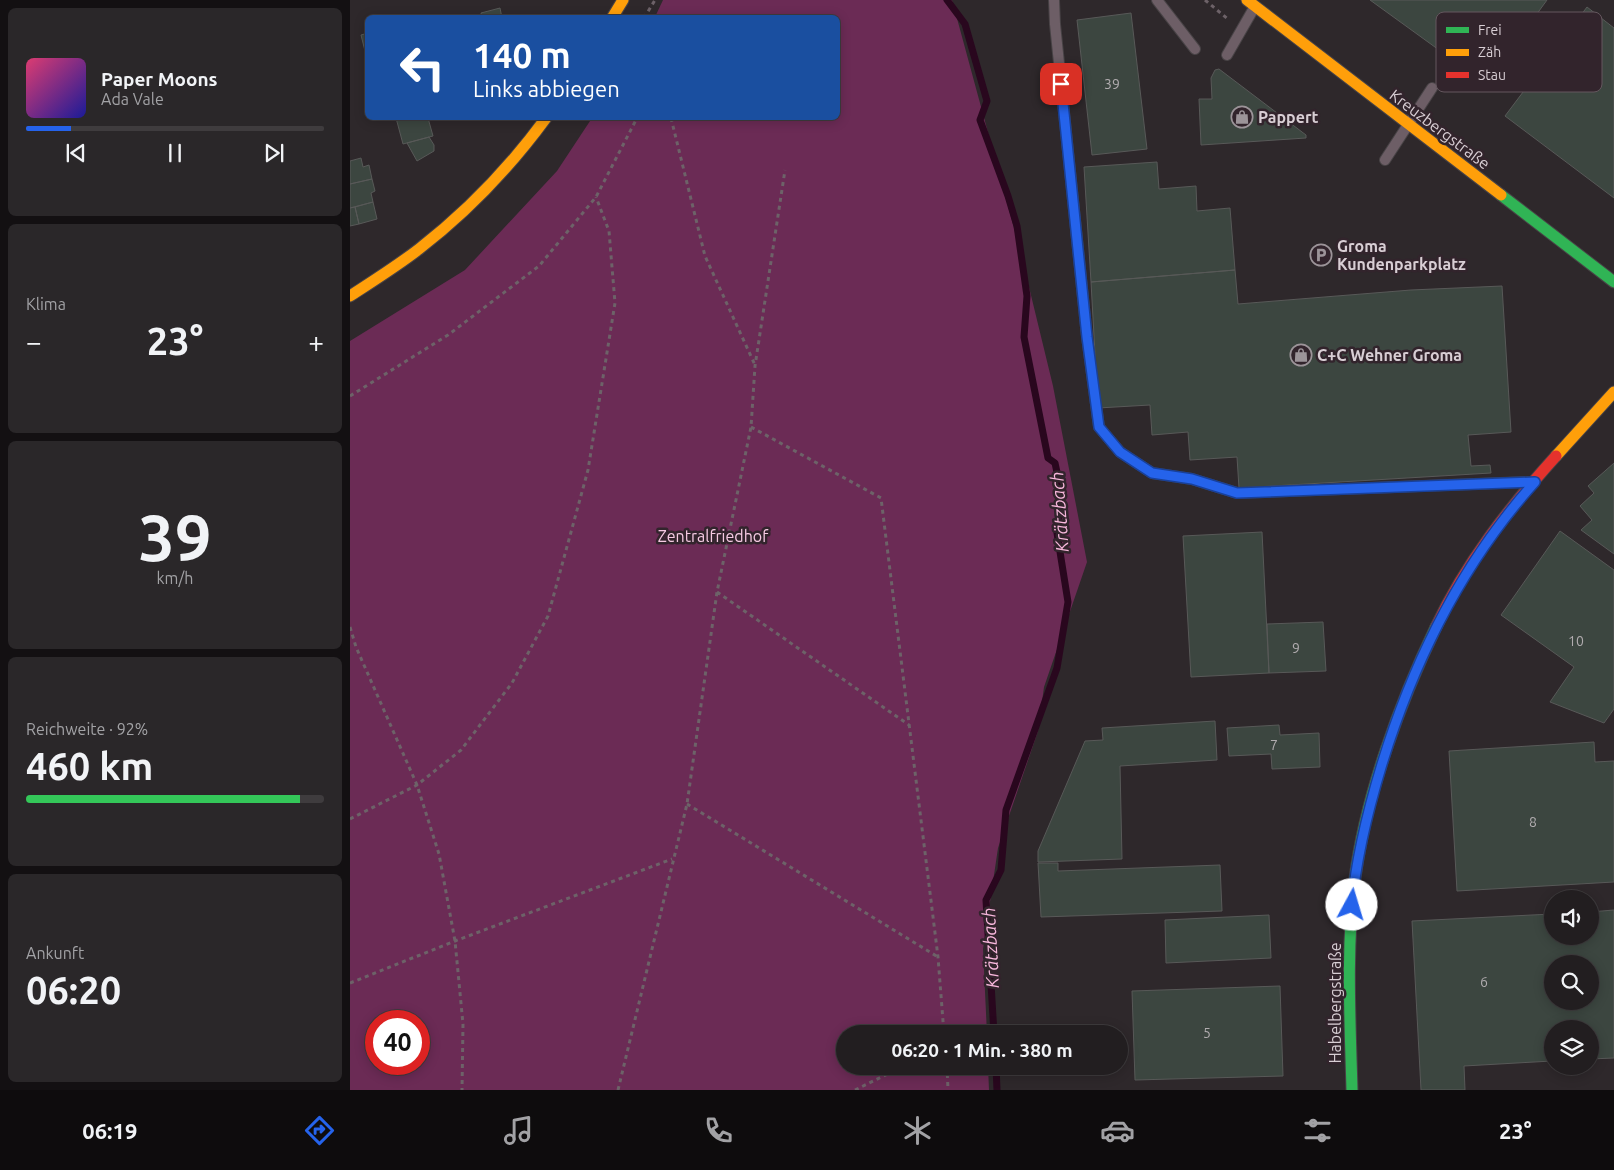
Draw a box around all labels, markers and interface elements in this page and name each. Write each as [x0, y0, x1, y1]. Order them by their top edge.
legend [1436, 12, 1602, 92]
text: Frei [1478, 22, 1502, 38]
icon: left [390, 35, 455, 100]
text: 140 m [473, 35, 571, 75]
text: Zäh [1478, 44, 1501, 60]
pin [1040, 63, 1082, 105]
text: Stau [1478, 67, 1506, 83]
text: Paper Moons [101, 68, 218, 90]
icon: arrive [1047, 70, 1075, 98]
text: Links abbiegen [473, 76, 620, 101]
house number: 39 [1104, 76, 1120, 92]
street label: Kreuzbergstraße [1386, 86, 1494, 172]
text: Ada Vale [101, 90, 164, 108]
shop icon: Pappert [1230, 105, 1254, 129]
place label: Pappert [1258, 108, 1319, 126]
icon: previous [62, 139, 90, 167]
icon: pause [161, 139, 189, 167]
icon: next [260, 139, 288, 167]
place label: Groma Kundenparkplatz [1337, 237, 1466, 273]
parking icon: Groma Kundenparkplatz [1309, 243, 1333, 267]
text: Klima [26, 295, 66, 313]
text: 23° [147, 320, 203, 362]
text: − [26, 326, 42, 357]
text: + [308, 326, 324, 357]
shop icon: C+C Wehner Groma [1289, 343, 1313, 367]
place label: C+C Wehner Groma [1317, 346, 1462, 364]
water label: Krätzbach [1046, 471, 1072, 553]
text: 39 [138, 500, 212, 573]
park label: Zentralfriedhof [658, 527, 769, 545]
text: km/h [157, 569, 193, 587]
house number: 10 [1568, 633, 1584, 649]
house number: 9 [1292, 640, 1300, 656]
text: Reichweite · 92% [26, 720, 148, 738]
house number: 7 [1270, 737, 1278, 753]
text: 460 km [26, 745, 153, 787]
house number: 8 [1529, 814, 1537, 830]
position arrow [1325, 878, 1377, 930]
map controls [1544, 890, 1599, 1075]
button: sound [1544, 890, 1599, 945]
water label: Krätzbach [978, 907, 1002, 989]
street label: Habelbergstraße [1326, 942, 1344, 1064]
text: Ankunft [26, 944, 84, 962]
button: search [1544, 955, 1599, 1010]
text: 06:20 [26, 969, 121, 1011]
house number: 6 [1480, 974, 1488, 990]
speed limit sign: 40 [365, 1010, 430, 1075]
button: layers [1544, 1020, 1599, 1075]
house number: 5 [1203, 1025, 1211, 1041]
text: 06:20 · 1 Min. · 380 m [891, 1039, 1073, 1061]
icon: directions [302, 1113, 337, 1148]
icon: music [501, 1113, 536, 1148]
icon: phone [701, 1113, 736, 1148]
icon: climate [900, 1113, 935, 1148]
icon: car [1100, 1113, 1135, 1148]
icon: filters [1300, 1113, 1335, 1148]
text: 06:19 [82, 1118, 137, 1143]
text: 23° [1499, 1118, 1532, 1143]

